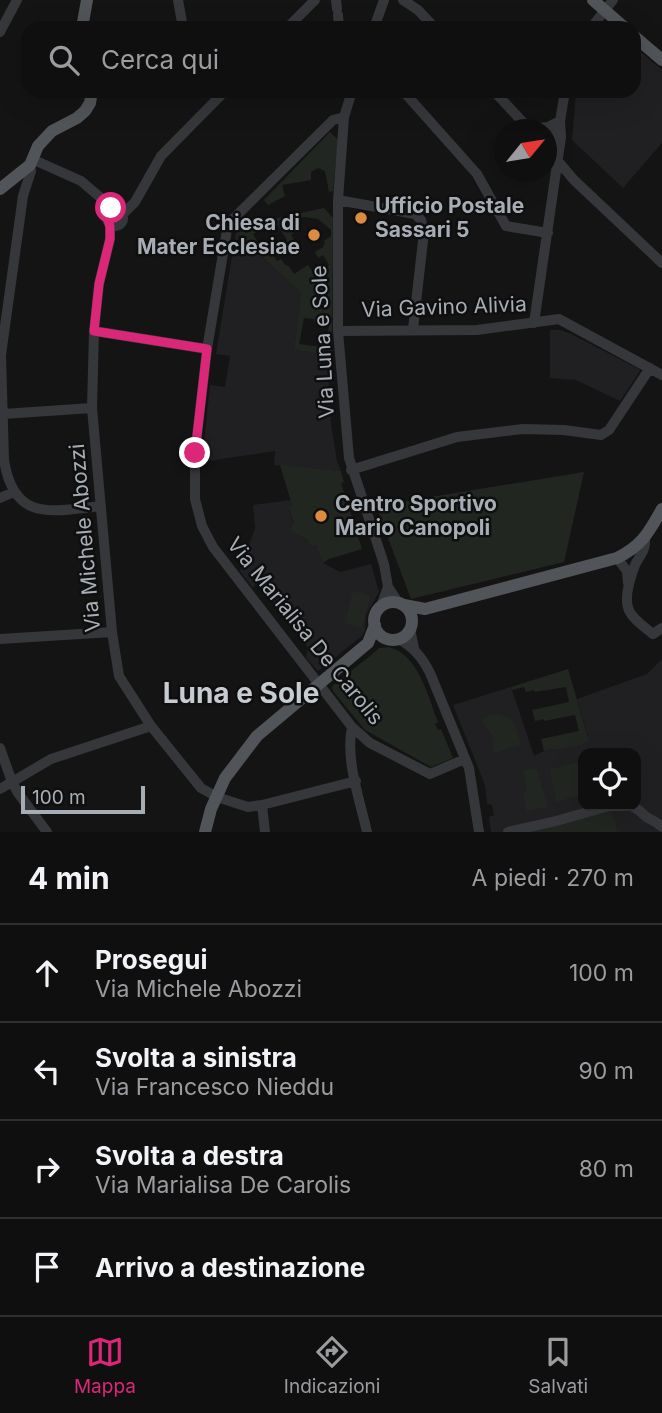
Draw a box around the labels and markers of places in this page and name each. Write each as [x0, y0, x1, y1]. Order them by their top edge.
place label: Ufficio Postale Sassari 5 [375, 193, 524, 242]
place label: Chiesa di Mater Ecclesiae [137, 210, 300, 259]
marker: Ufficio Postale Sassari 5 [353, 210, 369, 226]
marker: Chiesa di Mater Ecclesiae [306, 227, 322, 243]
place label: Centro Sportivo Mario Canopoli [335, 491, 497, 540]
marker: Centro Sportivo Mario Canopoli [313, 508, 329, 524]

